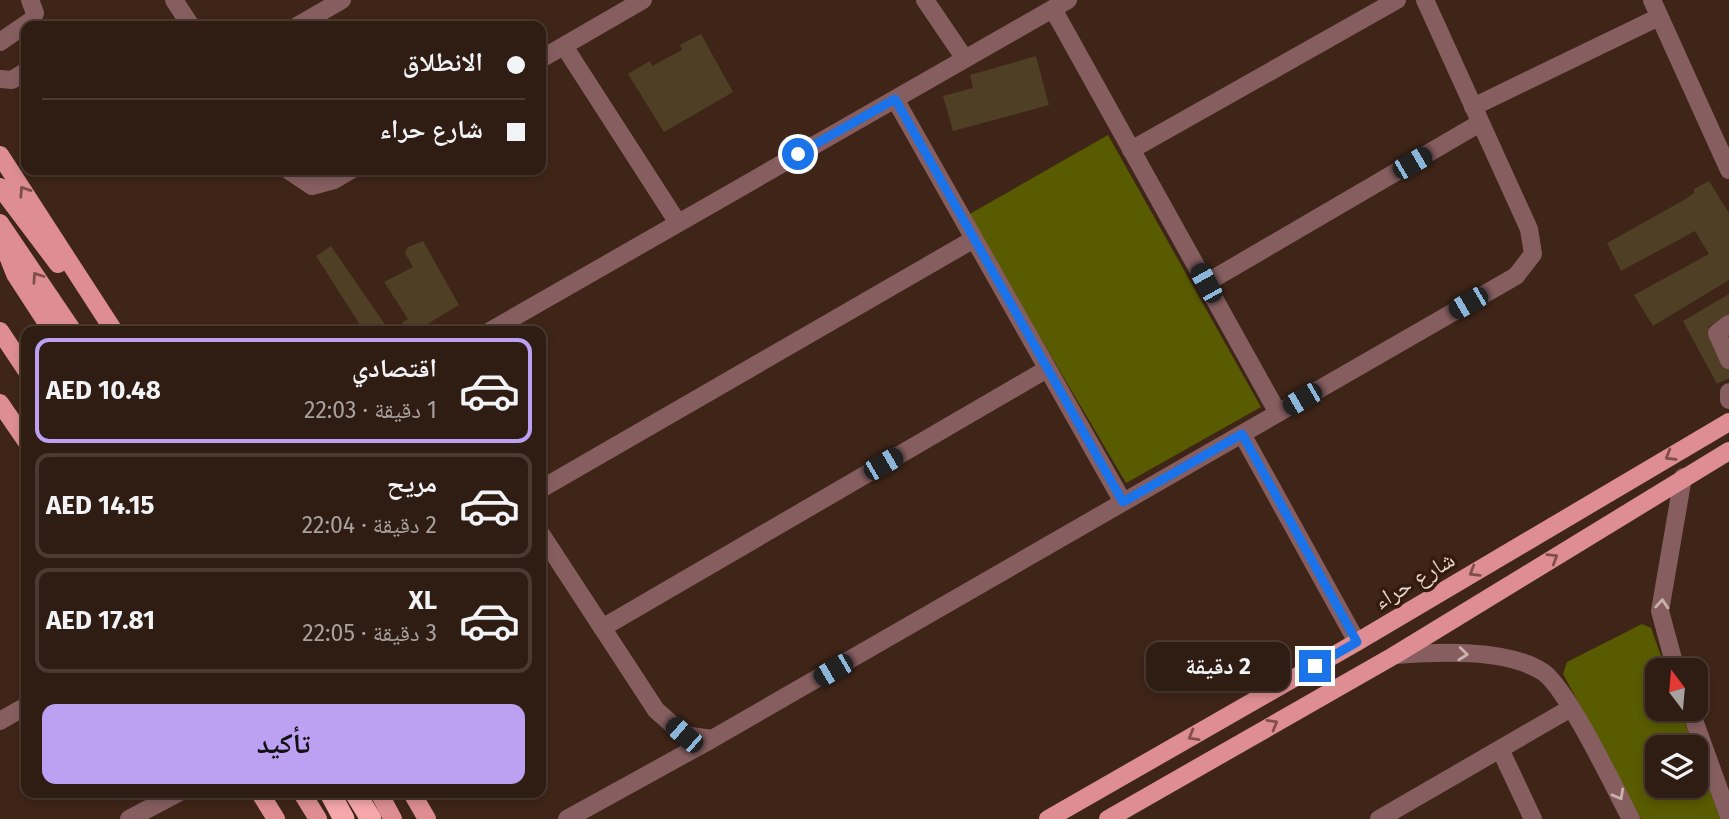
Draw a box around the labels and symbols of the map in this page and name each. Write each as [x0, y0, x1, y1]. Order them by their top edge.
route start [782, 138, 814, 170]
car [1389, 143, 1436, 183]
one-way arrow [19, 186, 32, 199]
car [1187, 260, 1226, 306]
one-way arrow [32, 271, 45, 284]
car [1445, 283, 1492, 323]
car [1279, 379, 1326, 419]
car [860, 444, 907, 484]
one-way arrow [1665, 448, 1678, 461]
street label: شارع حراء [1369, 545, 1460, 616]
one-way arrow [1545, 553, 1558, 566]
one-way arrow [1469, 564, 1482, 577]
one-way arrow [1654, 598, 1669, 609]
callout: 2 دقيقة [1147, 642, 1290, 690]
one-way arrow [1458, 646, 1469, 661]
car [810, 650, 857, 690]
route end [1299, 650, 1331, 682]
north arrow [1645, 658, 1708, 721]
car [662, 713, 707, 757]
one-way arrow [1266, 719, 1279, 732]
one-way arrow [1188, 728, 1200, 741]
one-way arrow [1610, 788, 1624, 801]

